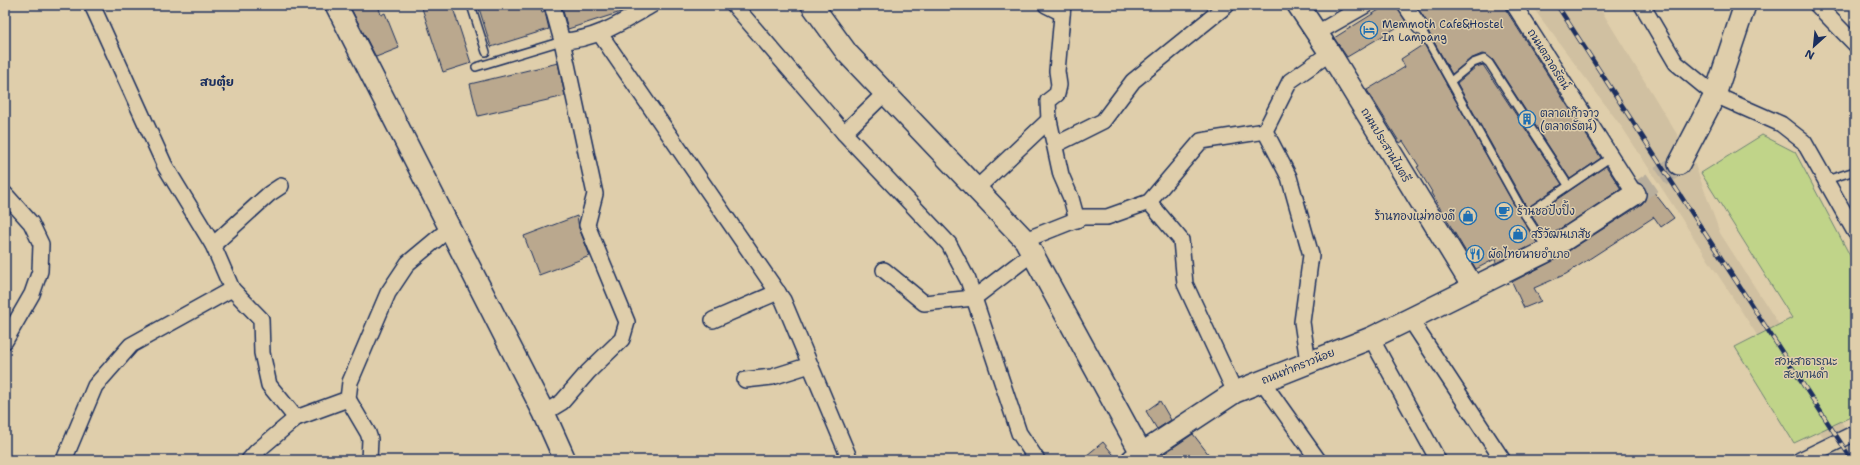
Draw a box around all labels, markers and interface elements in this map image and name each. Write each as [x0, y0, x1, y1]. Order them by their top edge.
place label: Memmoth Cafe&Hostel In Lampang [1382, 17, 1504, 45]
hotel icon: Memmoth Cafe&Hostel In Lampang [1359, 20, 1379, 40]
street label: ถนนตลาดรัตน์ [1524, 25, 1574, 93]
north arrow [1794, 26, 1834, 66]
text: N [1802, 46, 1817, 63]
district label: สบตุ๋ย [200, 74, 234, 91]
street label: ถนนประสานไมตรี [1357, 105, 1415, 186]
place label: ตลาดเก๊าจาว (ตลาดรัตน์) [1540, 106, 1599, 134]
building icon: ตลาดเก๊าจาว (ตลาดรัตน์) [1517, 109, 1537, 129]
place label: ร้านชอปังปิ้ง [1517, 200, 1575, 219]
cafe icon: ร้านชอปังปิ้ง [1494, 201, 1514, 221]
shop icon: ร้านทองแม่ทองดี [1458, 206, 1478, 226]
place label: ร้านทองแม่ทองดี [1374, 208, 1455, 224]
shop icon: สริวัฒนเภสัช [1508, 224, 1528, 244]
place label: สริวัฒนเภสัช [1531, 227, 1591, 242]
restaurant icon: ผัดไทยนายอำเภอ [1465, 244, 1485, 264]
place label: ผัดไทยนายอำเภอ [1488, 246, 1570, 262]
street label: ถนนท่าคราวน้อย [1259, 344, 1337, 388]
park label: สวนสาธารณะ สะพานดำ [1774, 354, 1838, 382]

